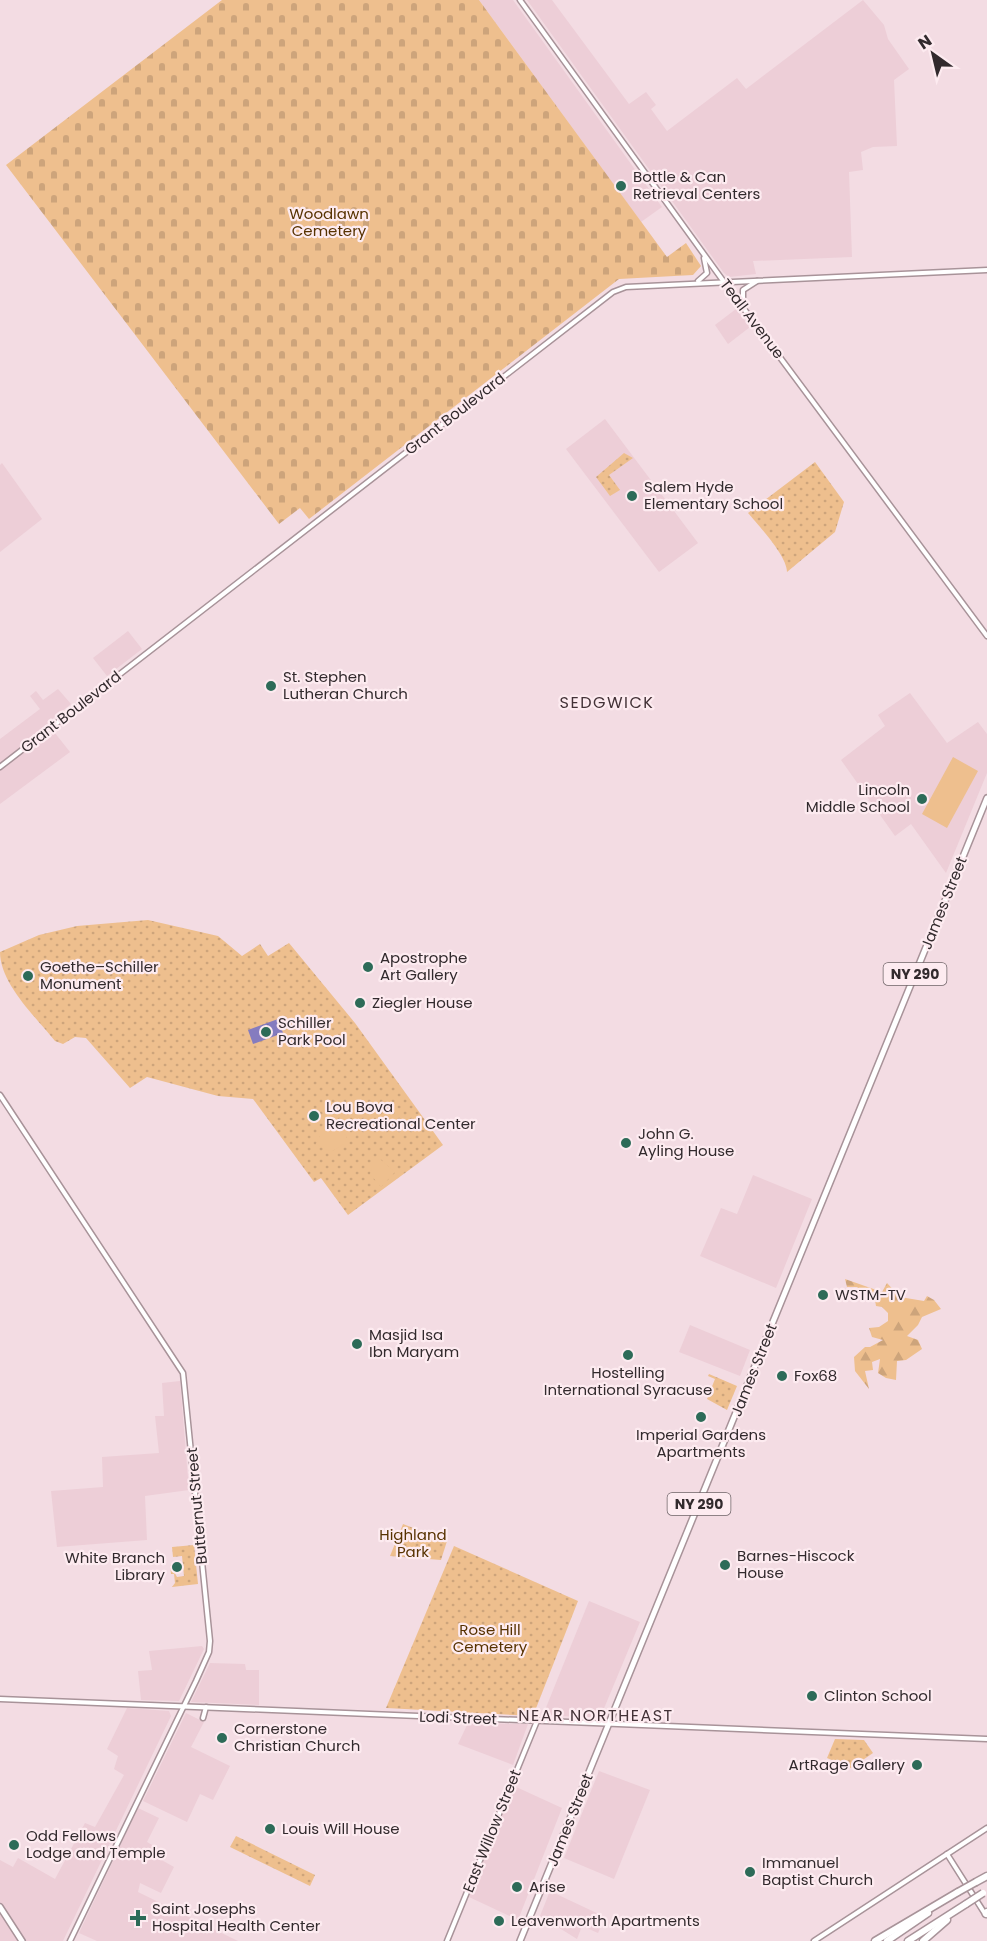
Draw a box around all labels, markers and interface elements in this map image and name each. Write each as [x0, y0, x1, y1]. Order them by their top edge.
north arrow [903, 24, 963, 84]
text: N [913, 29, 936, 55]
place label: Bottle & Can Retrieval Centers [633, 166, 761, 204]
marker: Bottle & Can Retrieval Centers [614, 179, 628, 193]
park label: Woodlawn Cemetery [289, 203, 369, 241]
street label: Teall Avenue [715, 274, 789, 363]
street label: Grant Boulevard [400, 368, 509, 459]
place label: Salem Hyde Elementary School [644, 476, 783, 514]
marker: Salem Hyde Elementary School [625, 489, 639, 503]
street label: Grant Boulevard [16, 666, 125, 757]
place label: St. Stephen Lutheran Church [283, 666, 408, 704]
marker: St. Stephen Lutheran Church [264, 679, 278, 693]
district label: SEDGWICK [560, 691, 654, 714]
place label: Lincoln Middle School [806, 779, 910, 817]
marker: Lincoln Middle School [915, 792, 929, 806]
street label: James Street [915, 853, 972, 952]
place label: Apostrophe Art Gallery [380, 947, 467, 985]
place label: Goethe–Schiller Monument [40, 956, 159, 994]
marker: Apostrophe Art Gallery [361, 960, 375, 974]
road number: NY 290 [884, 963, 946, 985]
marker: Goethe–Schiller Monument [21, 969, 35, 983]
place label: Ziegler House [372, 992, 473, 1013]
marker: Ziegler House [353, 996, 367, 1010]
place label: Schiller Park Pool [278, 1012, 346, 1050]
marker: Schiller Park Pool [259, 1025, 273, 1039]
place label: Lou Bova Recreational Center [326, 1096, 476, 1134]
marker: Lou Bova Recreational Center [307, 1109, 321, 1123]
place label: John G. Ayling House [638, 1123, 734, 1161]
marker: John G. Ayling House [619, 1136, 633, 1150]
place label: WSTM-TV [835, 1284, 906, 1305]
marker: WSTM-TV [816, 1288, 830, 1302]
street label: James Street [725, 1320, 782, 1419]
place label: Masjid Isa Ibn Maryam [369, 1324, 459, 1362]
marker: Masjid Isa Ibn Maryam [350, 1337, 364, 1351]
marker: Hostelling International Syracuse [621, 1348, 635, 1362]
place label: Hostelling International Syracuse [544, 1362, 712, 1400]
place label: Fox68 [794, 1365, 837, 1386]
marker: Fox68 [775, 1369, 789, 1383]
marker: Imperial Gardens Apartments [694, 1410, 708, 1424]
place label: Imperial Gardens Apartments [636, 1424, 766, 1462]
street label: Butternut Street [181, 1447, 212, 1565]
road number: NY 290 [668, 1493, 730, 1515]
park label: Highland Park [379, 1524, 447, 1562]
place label: Barnes-Hiscock House [737, 1545, 855, 1583]
place label: White Branch Library [65, 1547, 166, 1585]
marker: Barnes-Hiscock House [718, 1558, 732, 1572]
marker: White Branch Library [170, 1560, 184, 1574]
park label: Rose Hill Cemetery [453, 1619, 528, 1657]
place label: Clinton School [824, 1685, 932, 1706]
marker: Clinton School [805, 1689, 819, 1703]
district label: NEAR NORTHEAST [518, 1704, 674, 1727]
street label: Lodi Street [419, 1706, 497, 1729]
place label: Cornerstone Christian Church [234, 1718, 360, 1756]
marker: Cornerstone Christian Church [215, 1731, 229, 1745]
place label: ArtRage Gallery [789, 1754, 906, 1775]
marker: ArtRage Gallery [910, 1758, 924, 1772]
street label: East Willow Street [457, 1766, 526, 1895]
street label: James Street [541, 1770, 598, 1869]
place label: Louis Will House [282, 1818, 400, 1839]
marker: Louis Will House [263, 1822, 277, 1836]
place label: Odd Fellows Lodge and Temple [26, 1825, 166, 1863]
marker: Odd Fellows Lodge and Temple [7, 1838, 21, 1852]
place label: Immanuel Baptist Church [762, 1852, 873, 1890]
marker: Immanuel Baptist Church [743, 1865, 757, 1879]
place label: Arise [529, 1876, 566, 1897]
marker: Arise [510, 1880, 524, 1894]
place label: Saint Josephs Hospital Health Center [152, 1898, 321, 1936]
marker: Saint Josephs Hospital Health Center [129, 1909, 147, 1927]
place label: Leavenworth Apartments [511, 1910, 700, 1931]
marker: Leavenworth Apartments [492, 1914, 506, 1928]

